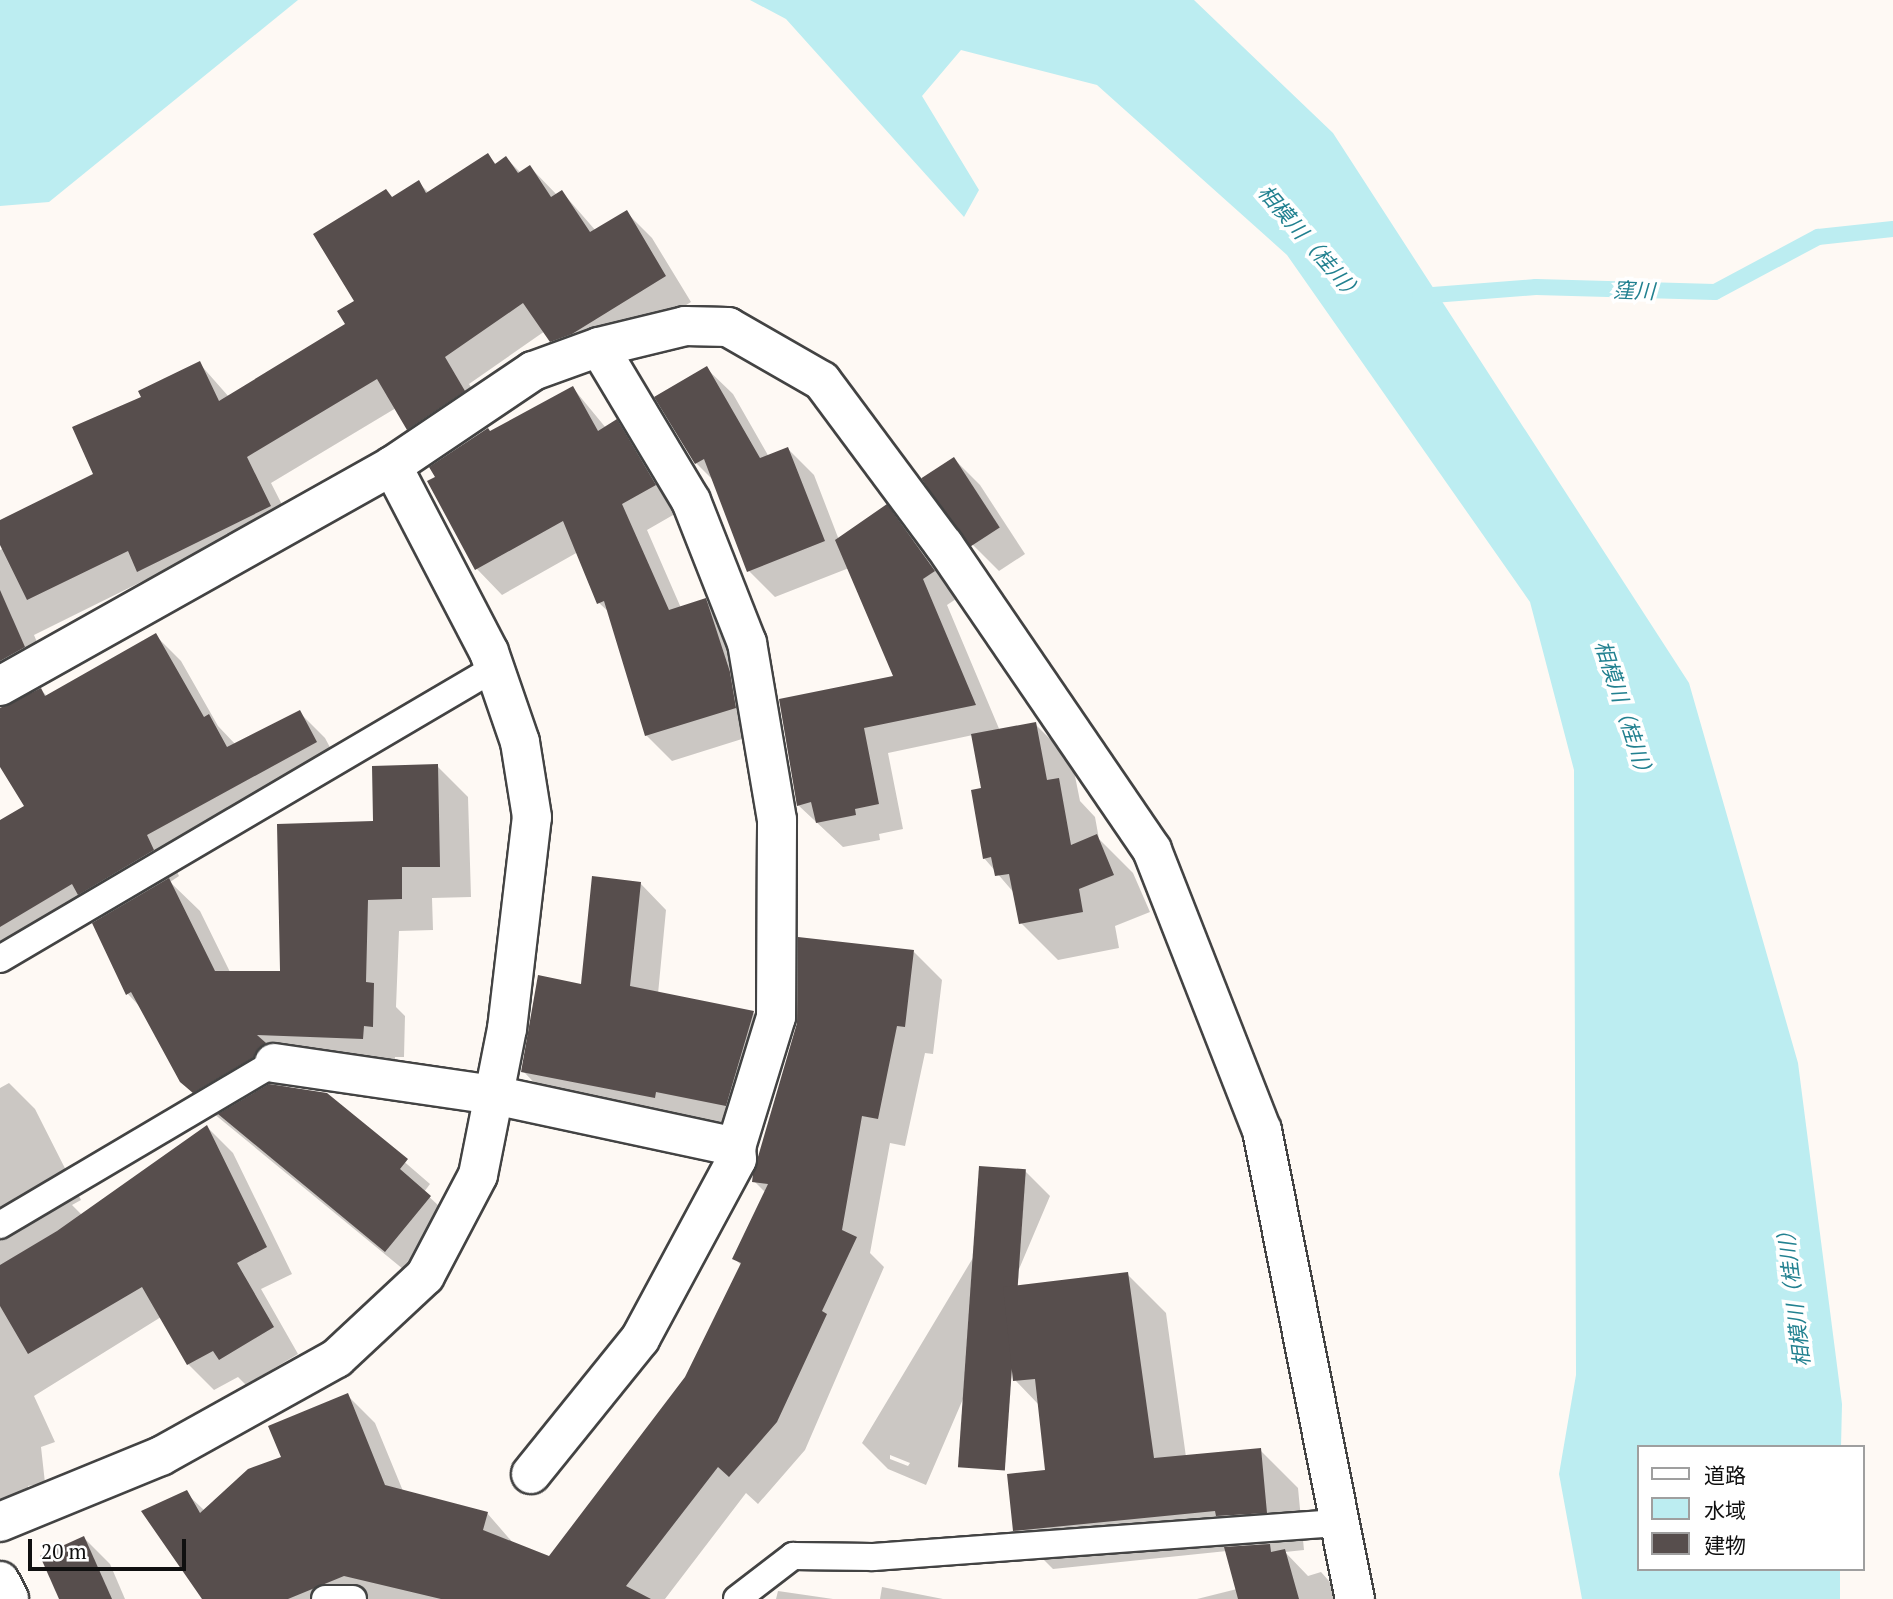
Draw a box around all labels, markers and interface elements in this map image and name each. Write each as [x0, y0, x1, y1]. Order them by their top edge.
water label: 相模川（桂川） [1253, 179, 1369, 307]
water label: 窪川 [1613, 277, 1655, 303]
water label: 相模川（桂川） [1590, 637, 1660, 785]
water label: 相模川（桂川） [1772, 1220, 1814, 1368]
legend [1638, 1445, 1865, 1571]
text: 道路 [1704, 1461, 1746, 1489]
text: 水域 [1704, 1496, 1746, 1524]
scale bar [32, 1526, 189, 1570]
text: 建物 [1704, 1531, 1746, 1559]
text: 20 m [41, 1537, 87, 1565]

